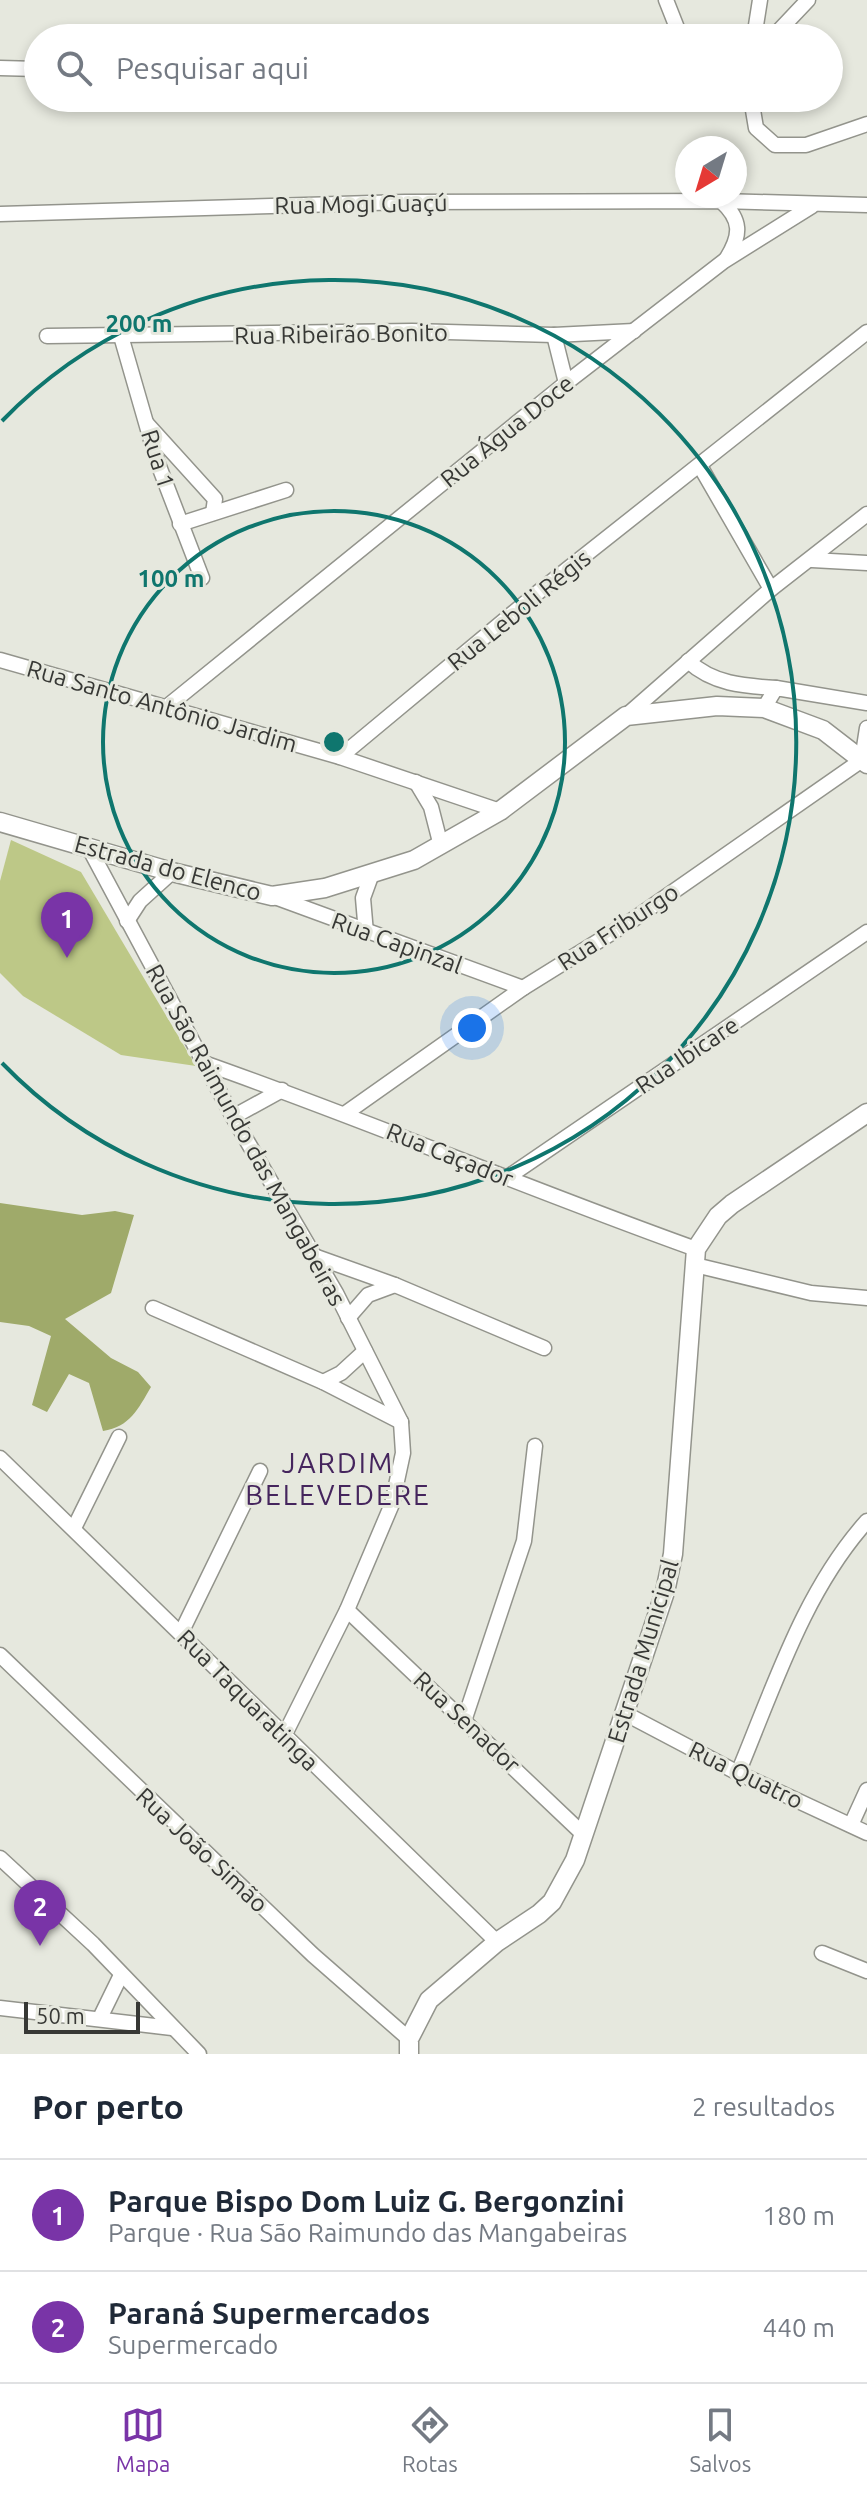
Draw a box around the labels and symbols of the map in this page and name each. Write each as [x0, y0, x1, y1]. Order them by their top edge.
north arrow [675, 136, 747, 208]
street label: Rua Mogi Guaçú [274, 189, 448, 219]
text: 200 m [106, 310, 172, 337]
street label: Rua Ribeirão Bonito [234, 319, 448, 349]
street label: Rua Água Doce [435, 369, 579, 493]
street label: Rua 1 [136, 426, 180, 492]
street label: Rua Leboli Régis [442, 544, 596, 676]
text: 100 m [138, 565, 204, 592]
street label: Rua Santo Antônio Jardim [24, 654, 300, 758]
centre of rings [320, 728, 348, 756]
street label: Estrada do Elenco [72, 830, 264, 906]
street label: Rua Friburgo [553, 878, 683, 976]
pin: 1 [41, 892, 93, 958]
street label: Rua Capinzal [328, 907, 466, 979]
street label: Rua São Raimundo das Mangabeiras [141, 960, 351, 1310]
your location [452, 1008, 492, 1048]
street label: Rua Ibicare [630, 1011, 744, 1099]
street label: Rua Caçador [383, 1117, 517, 1193]
district label: JARDIM BELEVEDERE [245, 1447, 431, 1510]
street label: Estrada Municipal [602, 1556, 684, 1746]
street label: Rua Taquaratinga [172, 1624, 324, 1776]
street label: Rua Senador [408, 1666, 526, 1778]
street label: Rua Quatro [684, 1736, 808, 1814]
street label: Rua João Simão [131, 1782, 273, 1918]
pin: 2 [14, 1880, 66, 1946]
scale bar [24, 1998, 140, 2034]

